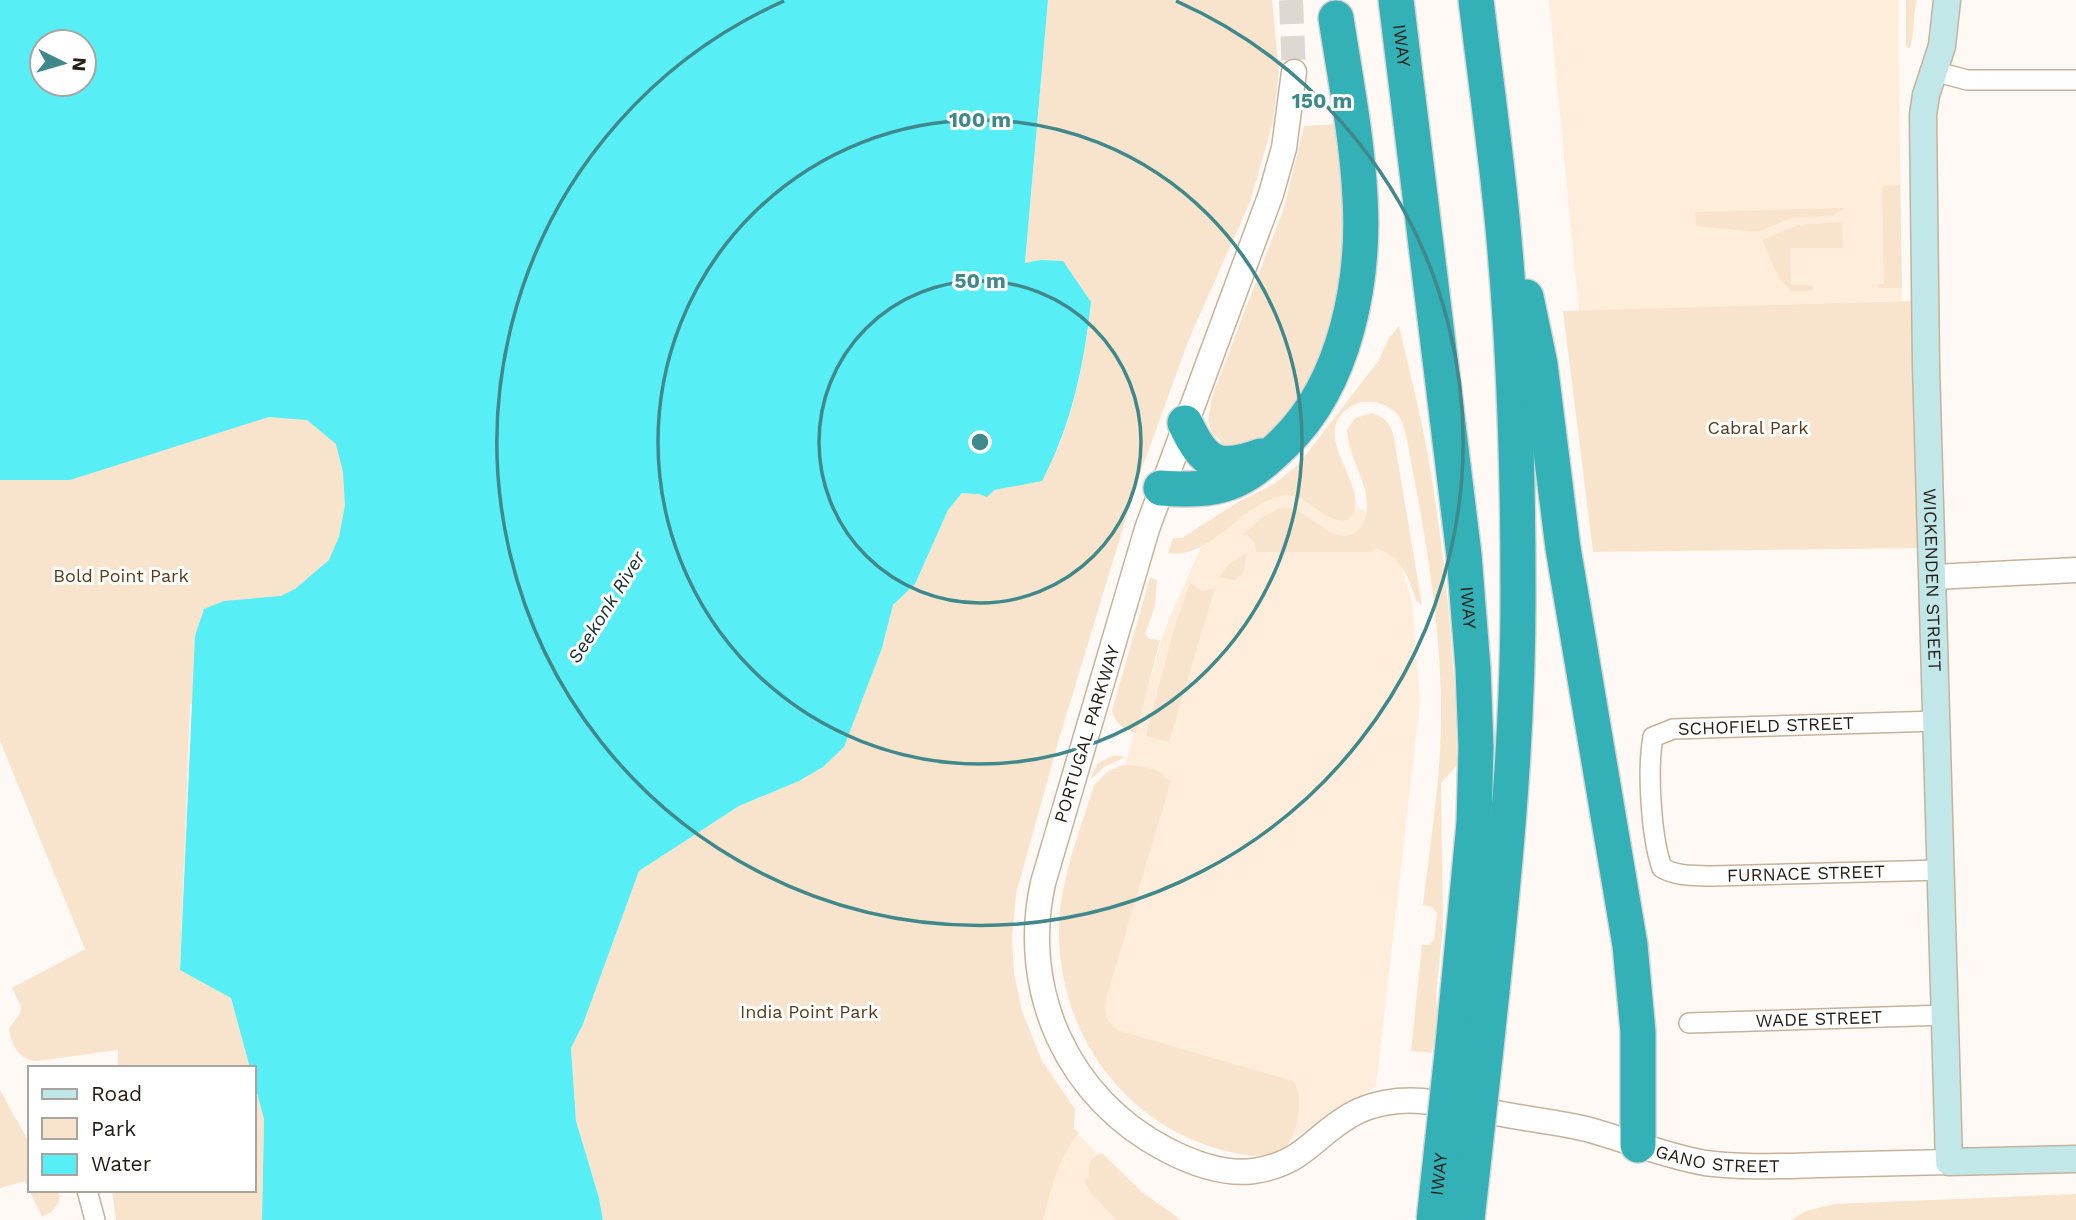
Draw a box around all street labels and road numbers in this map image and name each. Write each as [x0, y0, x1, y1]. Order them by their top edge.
street label: IWAY [1389, 23, 1415, 69]
street label: WICKENDEN STREET [1920, 488, 1946, 672]
street label: IWAY [1457, 585, 1481, 631]
street label: PORTUGAL PARKWAY [1050, 642, 1124, 825]
street label: SCHOFIELD STREET [1678, 712, 1854, 739]
street label: FURNACE STREET [1727, 860, 1885, 886]
street label: WADE STREET [1755, 1006, 1883, 1031]
street label: GANO STREET [1653, 1140, 1780, 1176]
street label: IWAY [1426, 1151, 1451, 1197]

